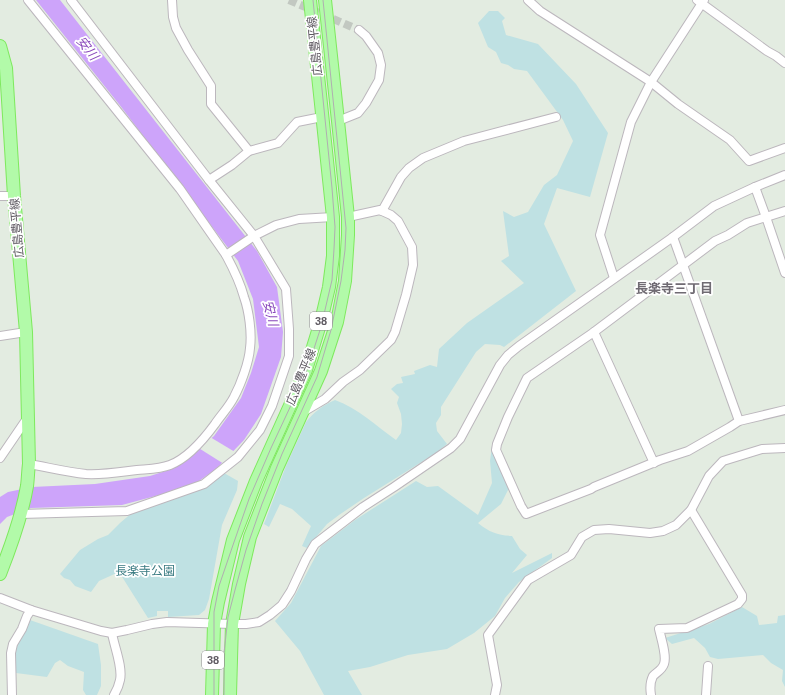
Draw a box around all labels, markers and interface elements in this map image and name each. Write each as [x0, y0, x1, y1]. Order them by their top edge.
street label: 広島豊平線 [305, 15, 325, 77]
water label: 安川 [74, 33, 103, 65]
street label: 広島豊平線 [7, 197, 27, 259]
district label: 長楽寺三丁目 [635, 281, 713, 296]
water label: 安川 [260, 299, 281, 329]
road number: 38 [310, 312, 332, 330]
street label: 広島豊平線 [283, 347, 319, 407]
park label: 長楽寺公園 [115, 564, 175, 578]
road number: 38 [202, 651, 224, 669]

